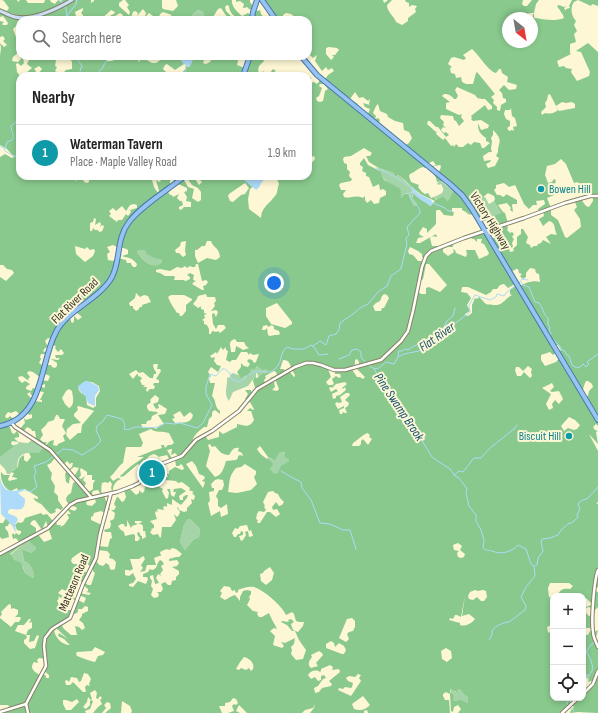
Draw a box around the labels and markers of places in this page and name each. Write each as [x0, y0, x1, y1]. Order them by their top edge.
place label: Bowen Hill [549, 182, 591, 197]
marker: Bowen Hill [536, 184, 546, 194]
place label: Biscuit Hill [519, 429, 561, 444]
marker: Biscuit Hill [564, 431, 574, 441]
pin: 1 [139, 458, 165, 488]

